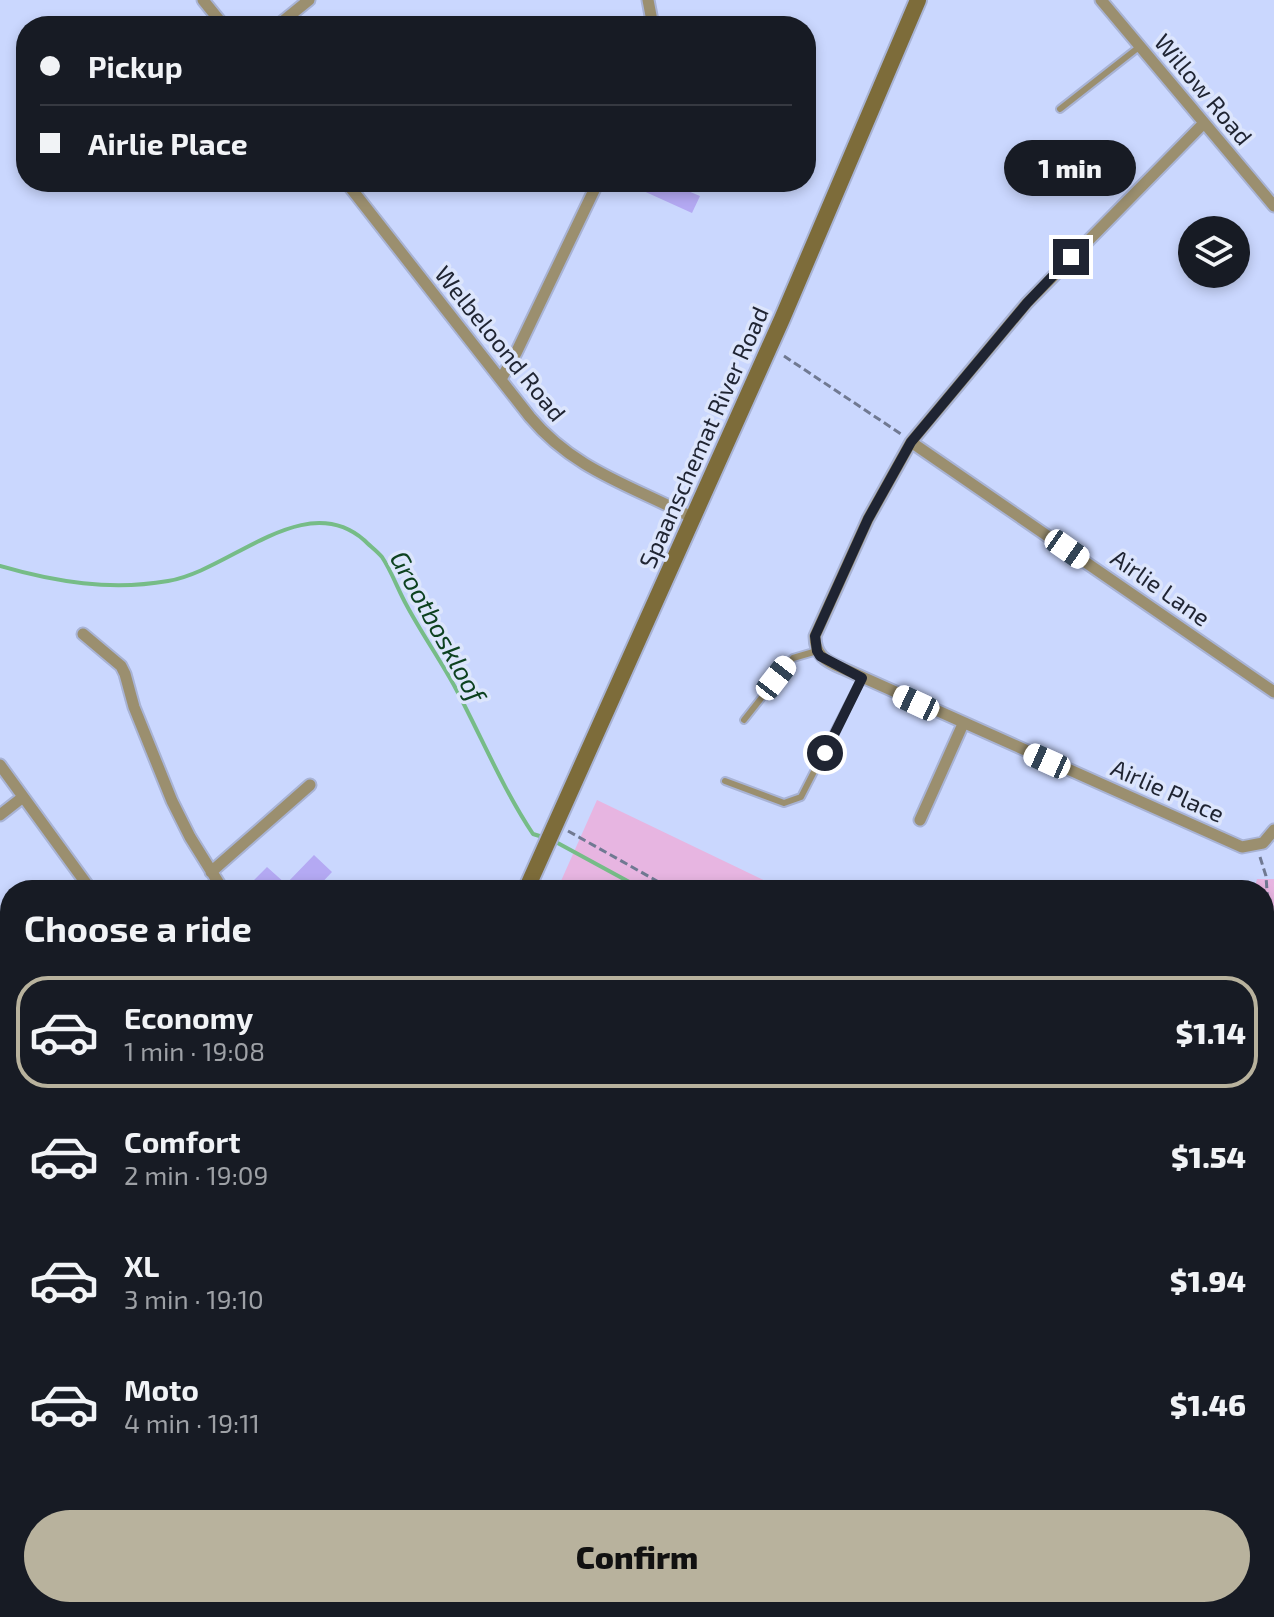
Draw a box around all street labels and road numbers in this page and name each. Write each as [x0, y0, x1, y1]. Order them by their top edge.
street label: Willow Road [1149, 27, 1259, 151]
street label: Welbeloond Road [429, 259, 573, 427]
street label: Spaanschemat River Road [632, 302, 774, 572]
street label: Airlie Lane [1106, 542, 1216, 632]
street label: Airlie Place [1107, 752, 1229, 828]

